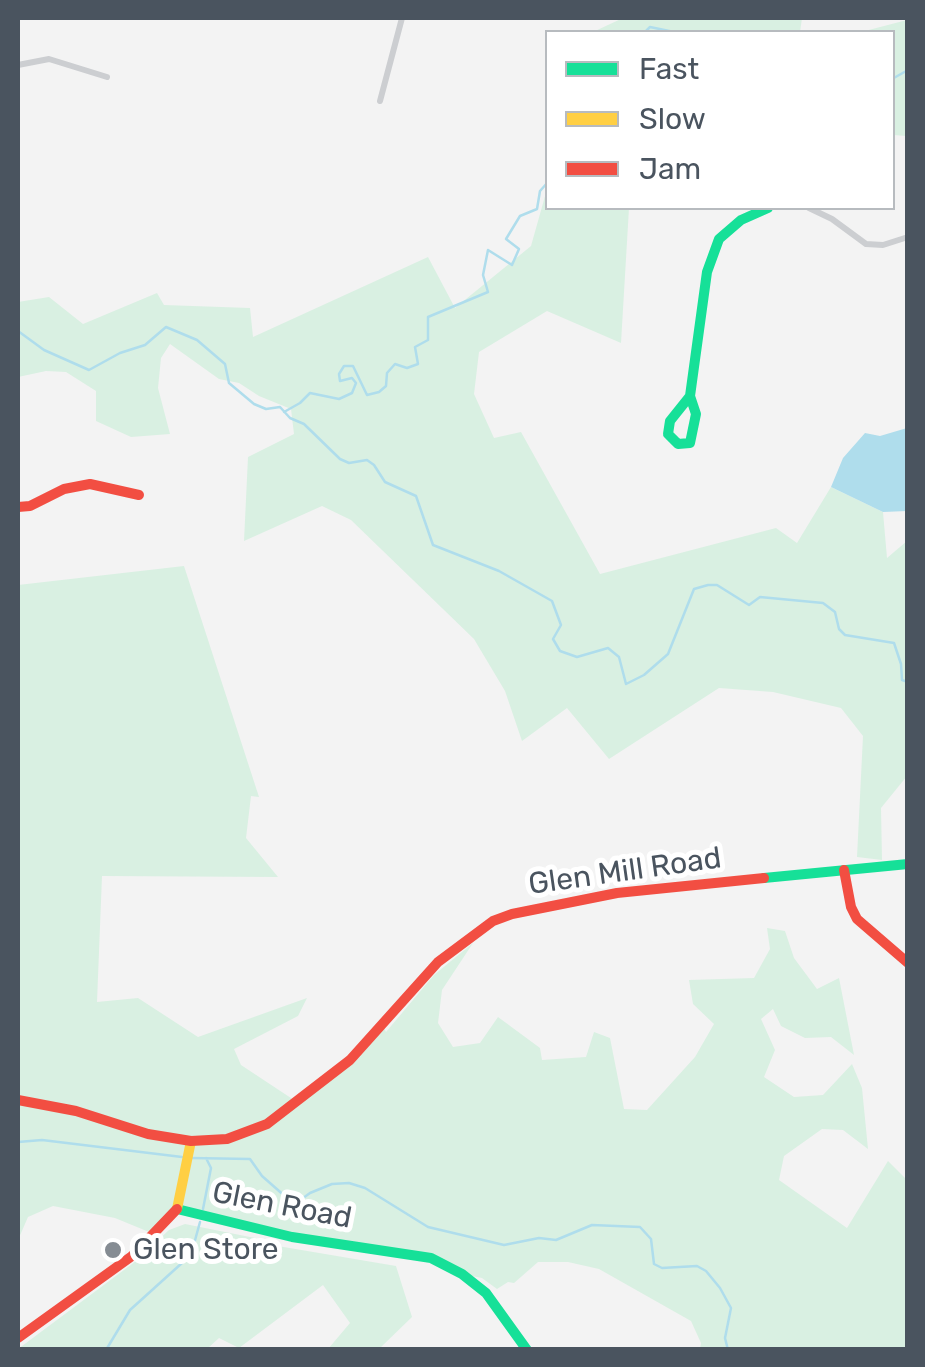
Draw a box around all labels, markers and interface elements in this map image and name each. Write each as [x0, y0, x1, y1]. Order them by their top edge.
legend [545, 30, 895, 210]
text: Fast [639, 51, 699, 87]
text: Slow [639, 101, 706, 137]
text: Jam [639, 151, 701, 187]
street label: Glen Mill Road [526, 841, 724, 903]
street label: Glen Road [209, 1175, 355, 1237]
place label: Glen Store [133, 1232, 279, 1268]
marker: Glen Store [102, 1239, 124, 1261]

